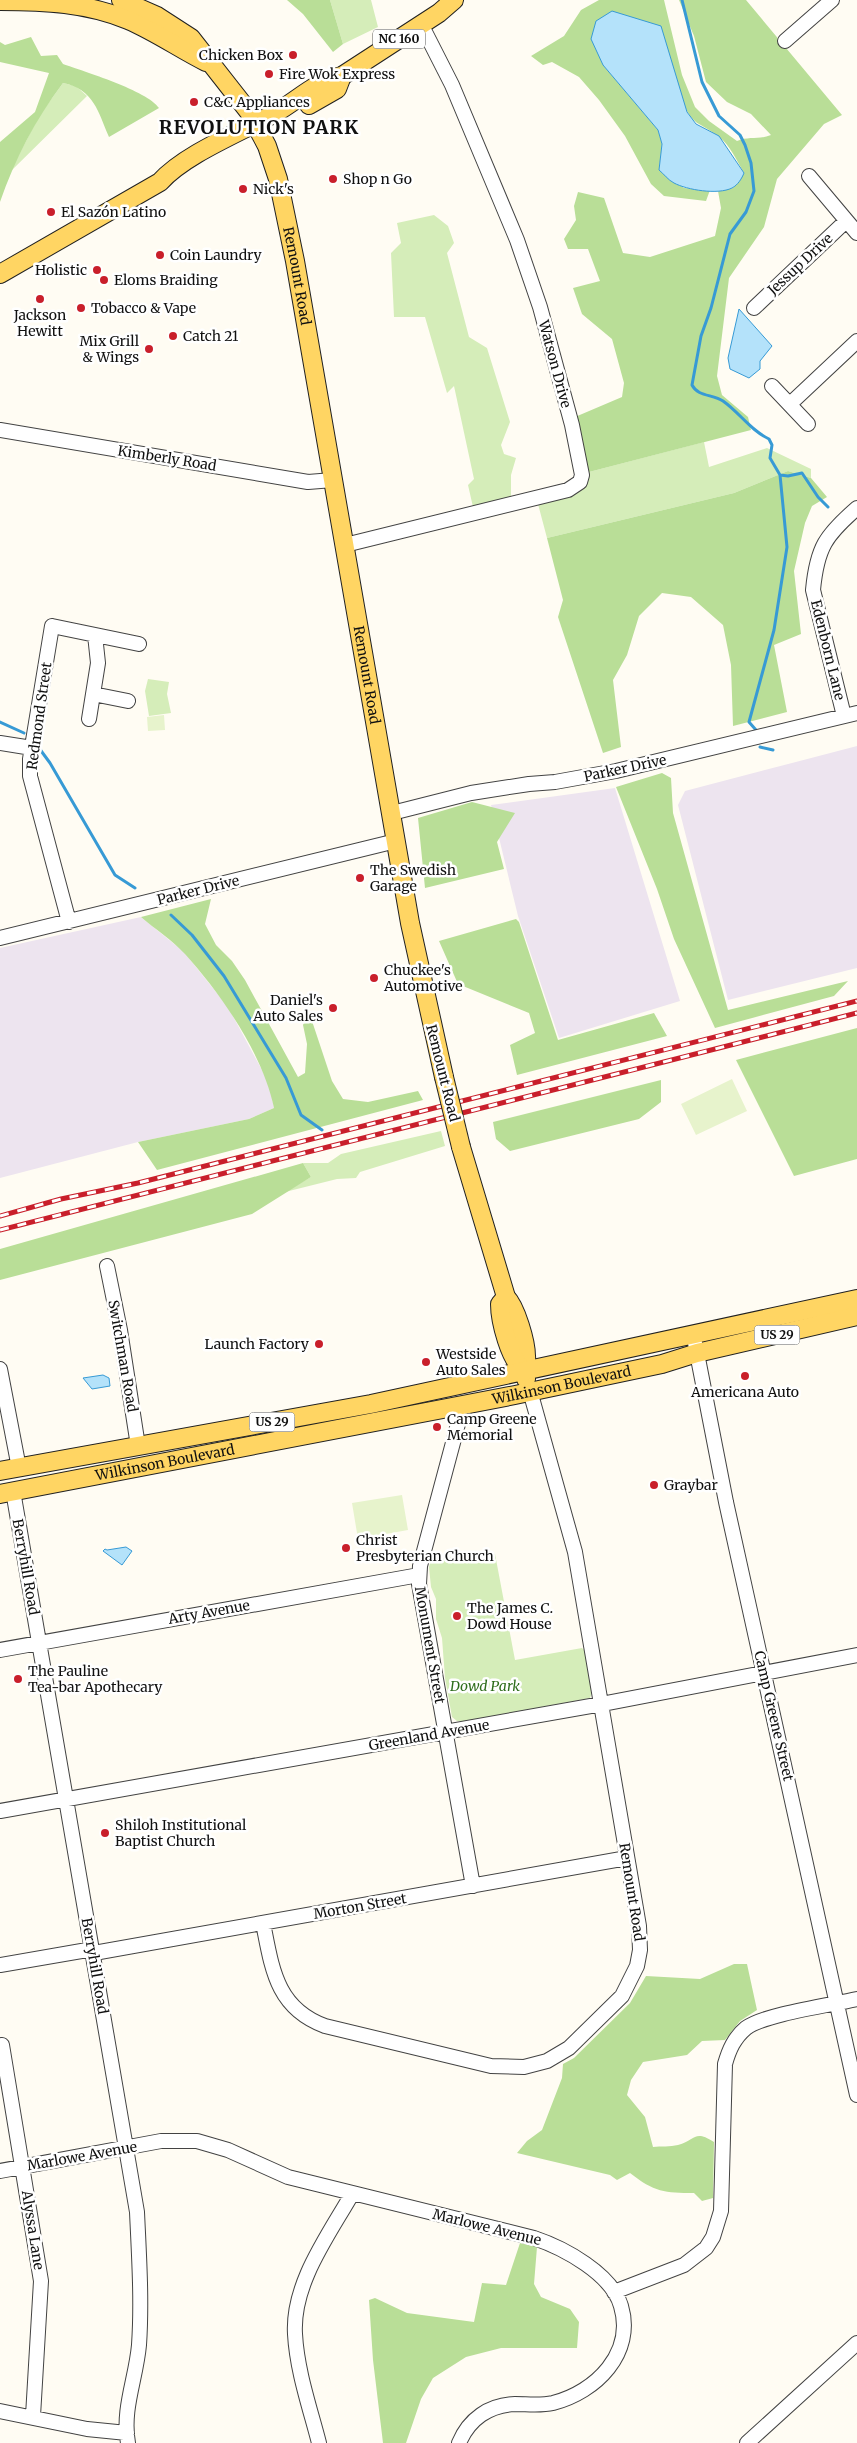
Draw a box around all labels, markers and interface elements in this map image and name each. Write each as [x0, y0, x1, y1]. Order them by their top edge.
road number: NC 160 [373, 30, 425, 48]
place label: Chicken Box [199, 46, 284, 64]
marker: Chicken Box [287, 49, 299, 61]
place label: Fire Wok Express [279, 65, 395, 83]
marker: Fire Wok Express [263, 68, 275, 80]
place label: C&C Appliances [204, 93, 310, 111]
marker: C&C Appliances [188, 96, 200, 108]
district label: REVOLUTION PARK [159, 115, 359, 139]
place label: Shop n Go [343, 170, 412, 188]
marker: Shop n Go [327, 173, 339, 185]
place label: Nick's [253, 180, 294, 198]
marker: Nick's [237, 183, 249, 195]
place label: El Sazón Latino [61, 203, 166, 221]
marker: El Sazón Latino [45, 206, 57, 218]
street label: Remount Road [279, 225, 315, 327]
street label: Jessup Drive [763, 229, 836, 299]
place label: Coin Laundry [170, 246, 263, 264]
marker: Coin Laundry [154, 249, 166, 261]
place label: Holistic [35, 261, 87, 279]
marker: Holistic [91, 264, 103, 276]
place label: Eloms Braiding [114, 271, 218, 289]
marker: Eloms Braiding [98, 274, 110, 286]
marker: Jackson Hewitt [34, 293, 46, 305]
place label: Tobacco & Vape [91, 299, 196, 317]
marker: Tobacco & Vape [75, 302, 87, 314]
place label: Jackson Hewitt [13, 306, 66, 340]
street label: Watson Drive [534, 317, 575, 410]
place label: Catch 21 [183, 327, 238, 345]
marker: Catch 21 [167, 330, 179, 342]
place label: Mix Grill & Wings [80, 332, 140, 366]
marker: Mix Grill & Wings [143, 343, 155, 355]
street label: Kimberly Road [116, 441, 218, 475]
street label: Edenborn Lane [807, 598, 849, 702]
street label: Remount Road [350, 624, 384, 726]
street label: Redmond Street [23, 660, 56, 771]
street label: Parker Drive [582, 750, 668, 786]
place label: The Swedish Garage [370, 861, 456, 895]
street label: Parker Drive [155, 871, 241, 909]
marker: The Swedish Garage [354, 872, 366, 884]
place label: Chuckee's Automotive [383, 961, 463, 995]
marker: Chuckee's Automotive [368, 972, 380, 984]
place label: Daniel's Auto Sales [252, 991, 323, 1025]
marker: Daniel's Auto Sales [327, 1002, 339, 1014]
street label: Remount Road [422, 1023, 464, 1124]
street label: Switchman Road [104, 1298, 142, 1414]
road number: US 29 [754, 1326, 800, 1344]
place label: Launch Factory [205, 1335, 310, 1353]
marker: Launch Factory [313, 1338, 325, 1350]
place label: Westside Auto Sales [435, 1345, 506, 1379]
marker: Westside Auto Sales [420, 1356, 432, 1368]
street label: Wilkinson Boulevard [490, 1362, 633, 1408]
marker: Americana Auto [739, 1370, 751, 1382]
place label: Americana Auto [690, 1383, 799, 1401]
place label: Camp Greene Memorial [447, 1410, 537, 1444]
road number: US 29 [250, 1412, 294, 1431]
marker: Camp Greene Memorial [431, 1421, 443, 1433]
street label: Wilkinson Boulevard [93, 1440, 237, 1485]
place label: Graybar [664, 1476, 718, 1494]
marker: Graybar [648, 1479, 660, 1491]
street label: Berryhill Road [9, 1517, 43, 1617]
place label: Christ Presbyterian Church [356, 1531, 494, 1565]
marker: Christ Presbyterian Church [340, 1542, 352, 1554]
street label: Monument Street [411, 1585, 449, 1706]
street label: Arty Avenue [166, 1596, 251, 1628]
place label: The James C. Dowd House [467, 1599, 553, 1633]
marker: The James C. Dowd House [451, 1610, 463, 1622]
street label: Camp Greene Street [750, 1649, 798, 1783]
place label: The Pauline Tea-bar Apothecary [28, 1662, 163, 1696]
marker: The Pauline Tea-bar Apothecary [12, 1673, 24, 1685]
park label: Dowd Park [449, 1677, 520, 1695]
street label: Greenland Avenue [367, 1716, 491, 1754]
place label: Shiloh Institutional Baptist Church [115, 1816, 247, 1850]
marker: Shiloh Institutional Baptist Church [99, 1827, 111, 1839]
street label: Remount Road [615, 1841, 649, 1943]
street label: Morton Street [312, 1889, 408, 1923]
street label: Berryhill Road [78, 1916, 112, 2016]
street label: Marlowe Avenue [26, 2137, 138, 2175]
street label: Alyssa Lane [18, 2188, 48, 2271]
street label: Marlowe Avenue [431, 2205, 543, 2249]

